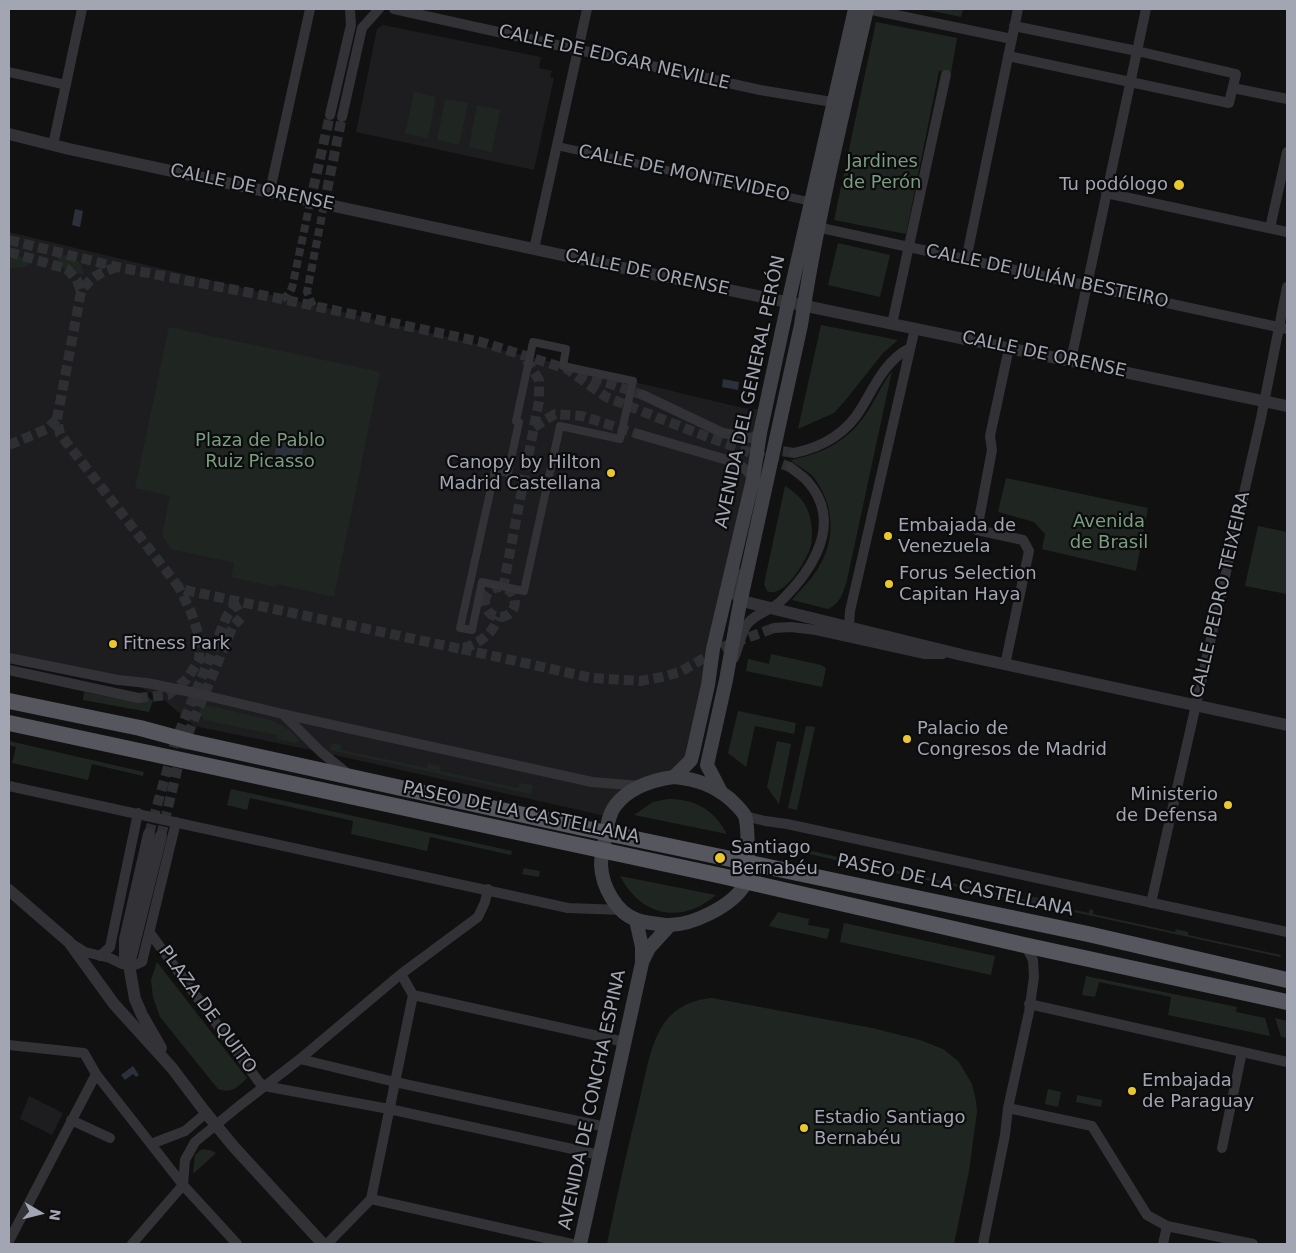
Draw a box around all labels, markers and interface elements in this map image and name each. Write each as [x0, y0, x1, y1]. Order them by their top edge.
street label: CALLE DE EDGAR NEVILLE [496, 21, 732, 95]
street label: CALLE DE MONTEVIDEO [576, 141, 792, 207]
park label: Jardines de Perón [843, 151, 921, 193]
street label: CALLE DE ORENSE [168, 160, 336, 216]
place label: Tu podólogo [1059, 174, 1168, 196]
marker: Tu podólogo [1172, 178, 1186, 192]
street label: CALLE DE JULIÁN BESTEIRO [924, 241, 1170, 313]
street label: CALLE DE ORENSE [563, 245, 731, 301]
street label: AVENIDA DEL GENERAL PERÓN [711, 254, 791, 530]
street label: CALLE DE ORENSE [960, 327, 1128, 383]
park label: Plaza de Pablo Ruiz Picasso [195, 430, 325, 472]
place label: Canopy by Hilton Madrid Castellana [439, 452, 601, 494]
marker: Canopy by Hilton Madrid Castellana [605, 467, 617, 479]
street label: CALLE PEDRO TEIXEIRA [1187, 490, 1255, 700]
park label: Avenida de Brasil [1070, 511, 1148, 554]
place label: Embajada de Venezuela [898, 515, 1016, 558]
marker: Embajada de Venezuela [882, 530, 894, 542]
place label: Forus Selection Capitan Haya [899, 563, 1037, 606]
marker: Forus Selection Capitan Haya [883, 578, 895, 590]
place label: Fitness Park [123, 633, 230, 655]
marker: Fitness Park [107, 638, 119, 650]
place label: Palacio de Congresos de Madrid [917, 718, 1107, 761]
marker: Palacio de Congresos de Madrid [901, 733, 913, 745]
street label: PASEO DE LA CASTELLANA [401, 777, 641, 849]
place label: Ministerio de Defensa [1116, 784, 1218, 826]
marker: Ministerio de Defensa [1222, 799, 1234, 811]
place label: Santiago Bernabéu [731, 837, 818, 880]
street label: PASEO DE LA CASTELLANA [835, 850, 1075, 922]
marker: Santiago Bernabéu [713, 851, 727, 865]
street label: PLAZA DE QUITO [153, 942, 261, 1078]
street label: AVENIDA DE CONCHA ESPINA [555, 968, 631, 1232]
place label: Embajada de Paraguay [1142, 1070, 1254, 1112]
marker: Embajada de Paraguay [1126, 1085, 1138, 1097]
place label: Estadio Santiago Bernabéu [814, 1107, 965, 1150]
marker: Estadio Santiago Bernabéu [798, 1122, 810, 1134]
north arrow [15, 1188, 65, 1238]
text: N [46, 1208, 64, 1222]

